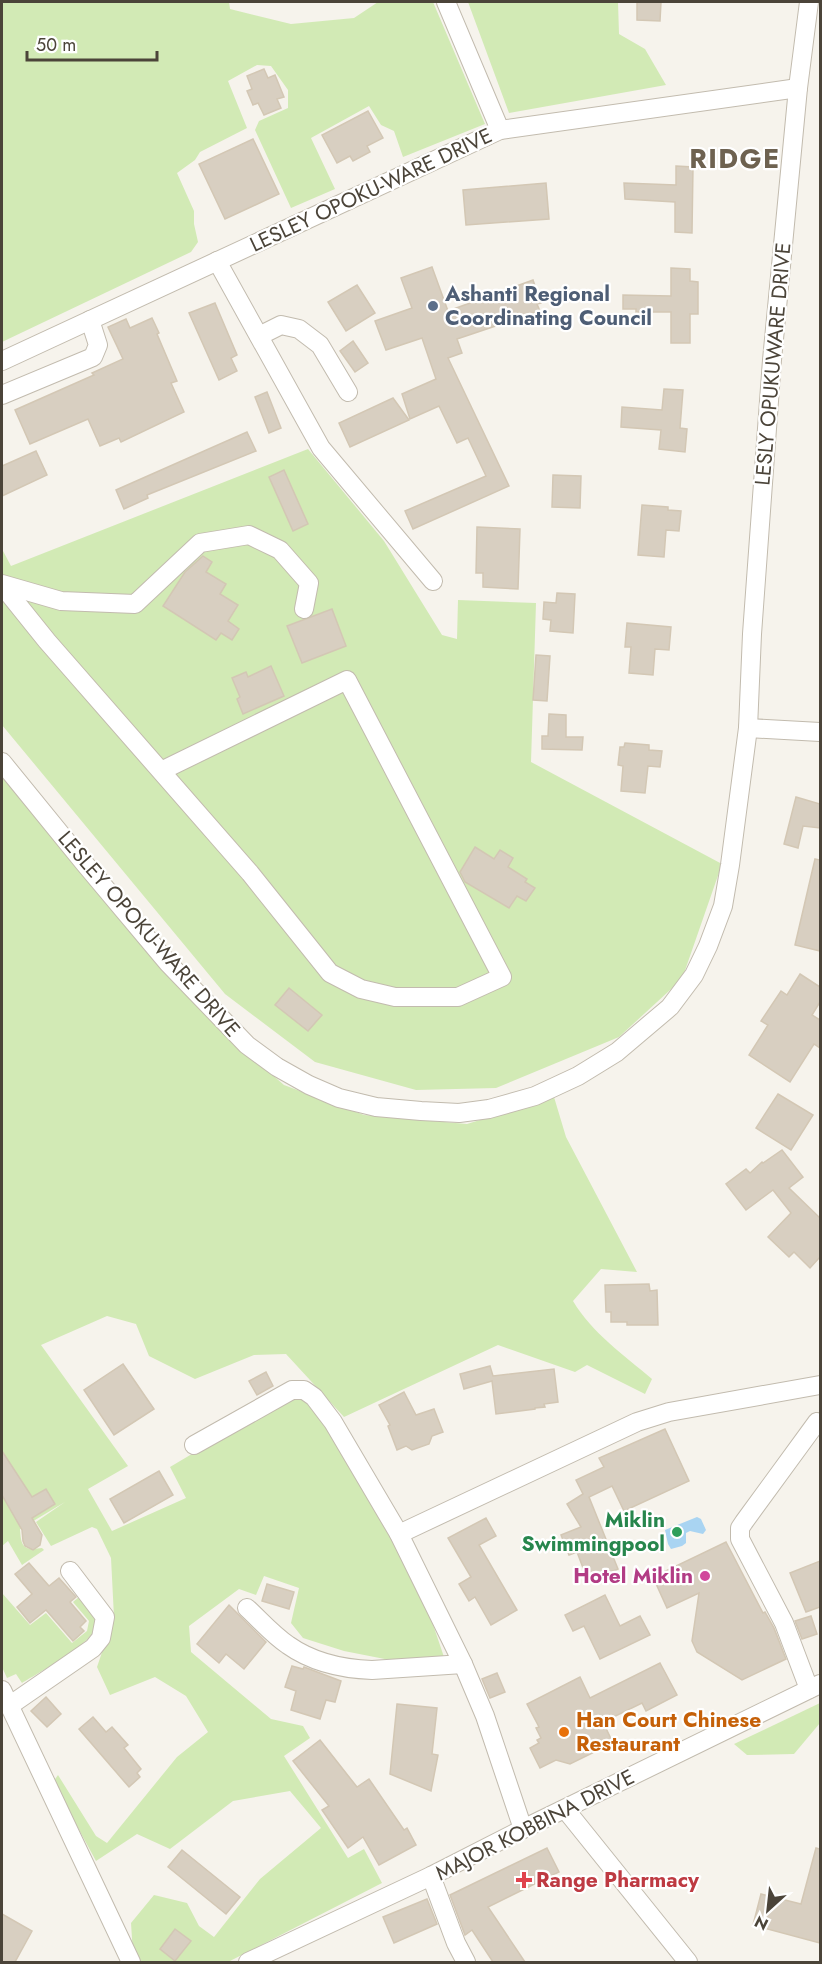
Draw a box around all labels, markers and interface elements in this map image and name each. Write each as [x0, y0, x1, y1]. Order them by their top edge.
scale bar [27, 24, 158, 62]
text: 50 m [36, 32, 76, 58]
street label: LESLEY OPOKU-WARE DRIVE [245, 121, 497, 259]
district label: RIDGE [689, 139, 781, 178]
street label: LESLY OPUKUWARE DRIVE [747, 241, 799, 487]
place label: Ashanti Regional Coordinating Council [444, 279, 652, 333]
marker: Ashanti Regional Coordinating Council [426, 299, 440, 313]
street label: LESLEY OPOKU-WARE DRIVE [51, 824, 247, 1044]
place label: Miklin Swimmingpool [522, 1505, 665, 1559]
marker: Miklin Swimmingpool [670, 1525, 684, 1539]
place label: Hotel Miklin [573, 1561, 693, 1591]
marker: Hotel Miklin [698, 1569, 712, 1583]
place label: Han Court Chinese Restaurant [576, 1705, 761, 1759]
marker: Han Court Chinese Restaurant [557, 1725, 571, 1739]
street label: MAJOR KOBBINA DRIVE [430, 1762, 640, 1888]
place label: Range Pharmacy [536, 1865, 700, 1895]
marker: Range Pharmacy [517, 1873, 531, 1887]
north arrow [738, 1880, 798, 1940]
text: N [751, 1910, 772, 1936]

